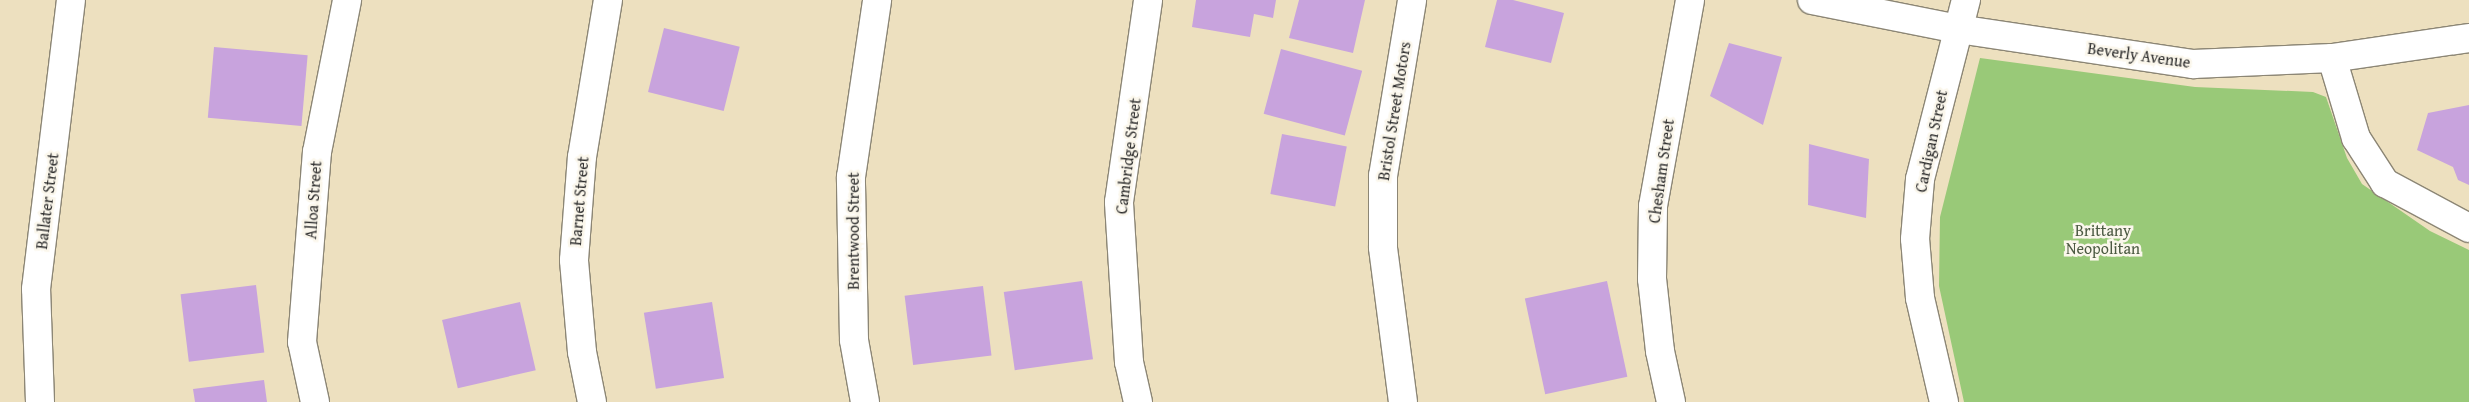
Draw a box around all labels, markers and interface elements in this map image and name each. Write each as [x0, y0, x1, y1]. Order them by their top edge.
street label: Beverly Avenue [2086, 38, 2192, 72]
street label: Bristol Street Motors [1374, 40, 1414, 182]
street label: Cardigan Street [1911, 88, 1951, 194]
street label: Cambridge Street [1111, 97, 1145, 215]
street label: Chesham Street [1644, 118, 1678, 224]
street label: Ballater Street [32, 152, 62, 250]
street label: Barnet Street [566, 156, 592, 246]
street label: Alloa Street [301, 160, 325, 240]
street label: Brentwood Street [843, 172, 863, 290]
park label: Brittany Neopolitan [2066, 220, 2140, 258]

